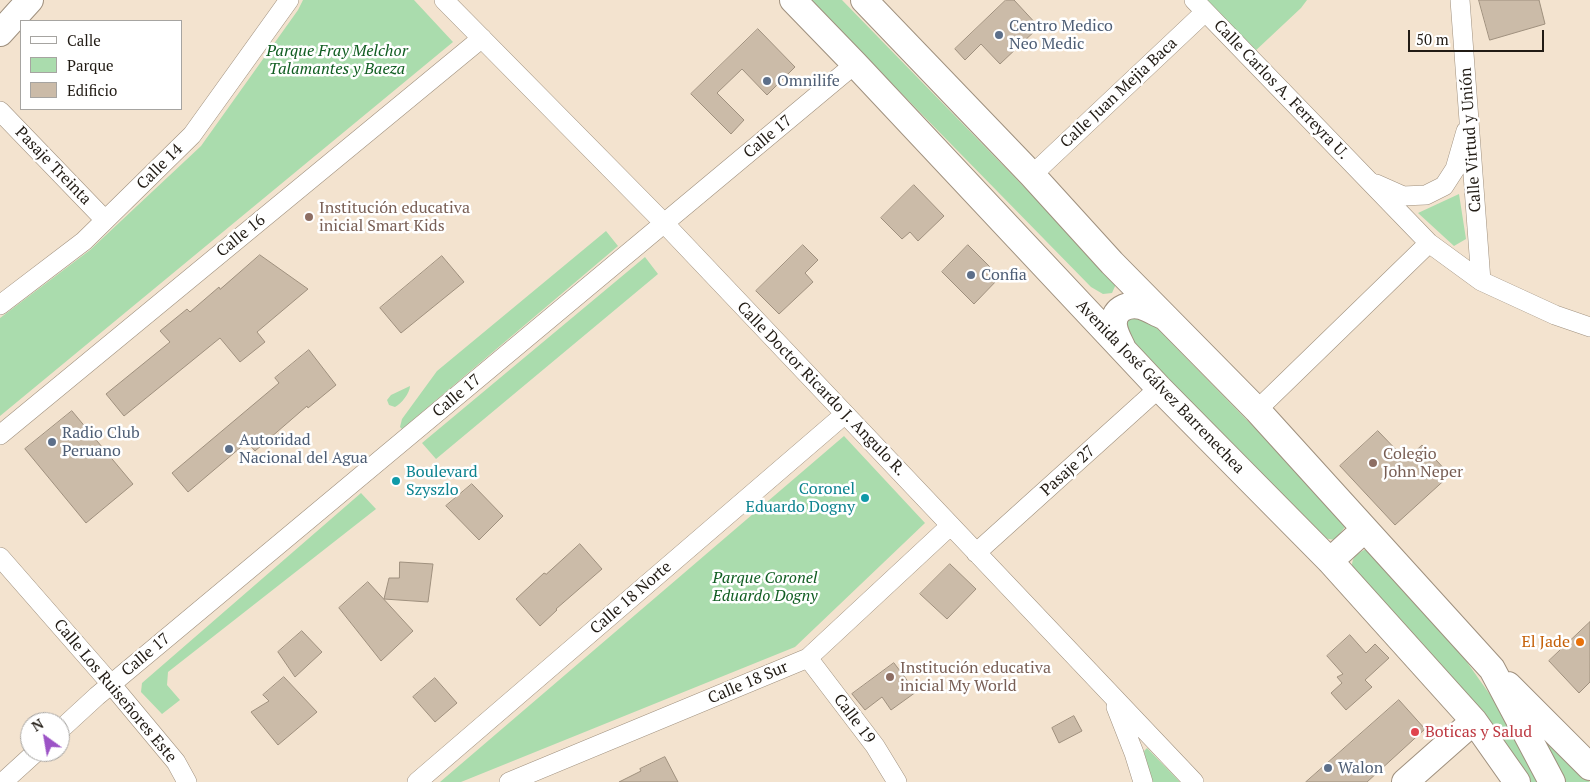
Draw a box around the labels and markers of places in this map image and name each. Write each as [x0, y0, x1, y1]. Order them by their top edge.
place label: Centro Medico Neo Medic [1009, 16, 1113, 54]
marker: Centro Medico Neo Medic [993, 29, 1005, 41]
place label: Omnilife [777, 71, 840, 91]
marker: Omnilife [761, 75, 773, 87]
place label: Institución educativa inicial Smart Kids [319, 198, 470, 236]
marker: Institución educativa inicial Smart Kids [303, 211, 315, 223]
place label: Confia [981, 265, 1027, 285]
marker: Confia [965, 269, 977, 281]
place label: Radio Club Peruano [62, 423, 140, 461]
place label: Autoridad Nacional del Agua [239, 430, 368, 468]
marker: Radio Club Peruano [46, 436, 58, 448]
marker: Autoridad Nacional del Agua [223, 443, 235, 455]
place label: Colegio John Neper [1383, 444, 1463, 482]
marker: Colegio John Neper [1367, 457, 1379, 469]
place label: Boulevard Szyszlo [406, 462, 478, 500]
marker: Boulevard Szyszlo [390, 475, 402, 487]
place label: Coronel Eduardo Dogny [746, 479, 855, 517]
marker: Coronel Eduardo Dogny [859, 492, 871, 504]
place label: El Jade [1522, 632, 1570, 652]
marker: El Jade [1574, 636, 1586, 648]
place label: Institución educativa inicial My World [900, 658, 1051, 696]
marker: Institución educativa inicial My World [884, 671, 896, 683]
place label: Boticas y Salud [1425, 722, 1532, 742]
marker: Boticas y Salud [1409, 726, 1421, 738]
place label: Walon [1338, 758, 1383, 778]
marker: Walon [1322, 762, 1334, 774]

